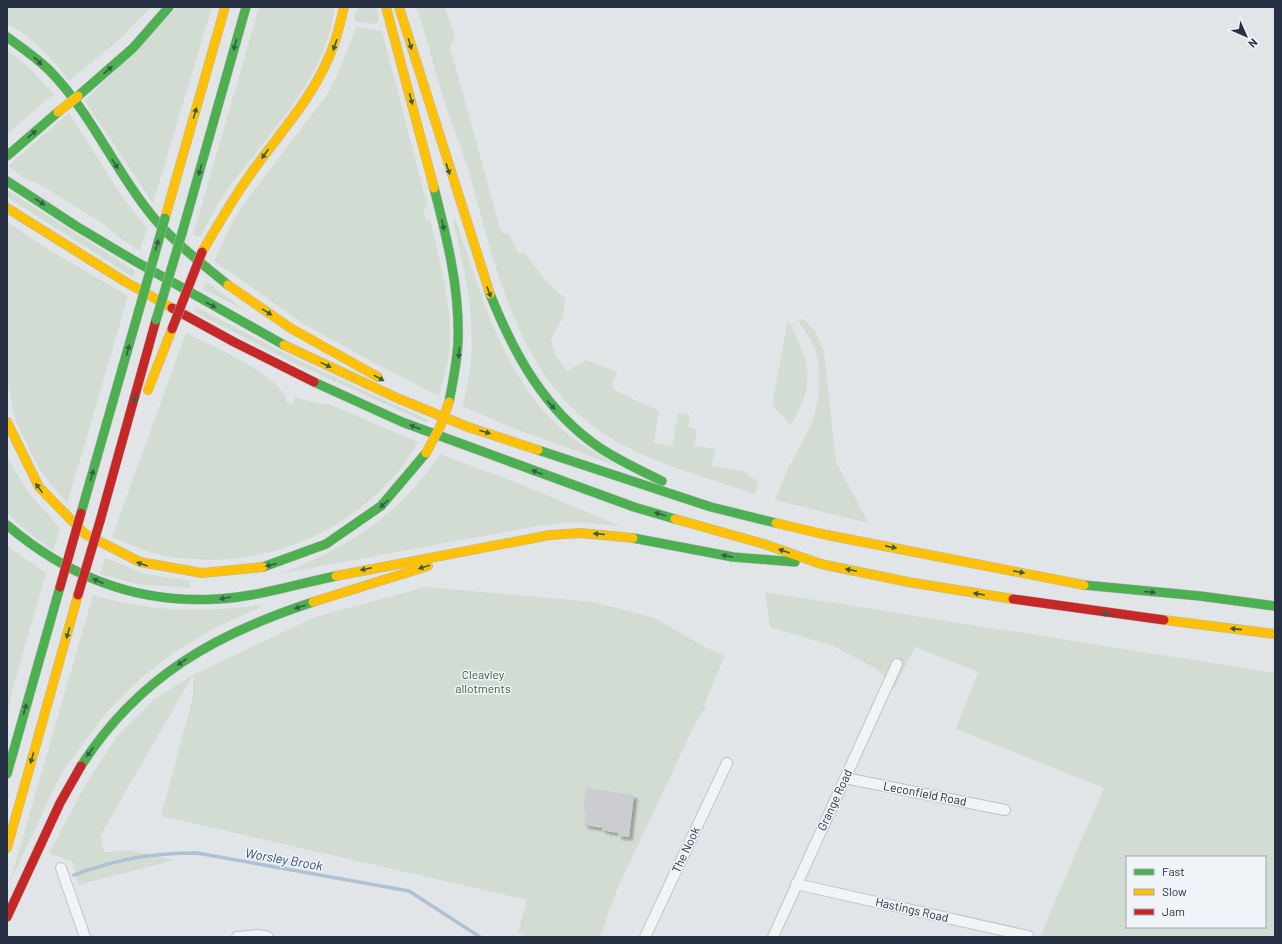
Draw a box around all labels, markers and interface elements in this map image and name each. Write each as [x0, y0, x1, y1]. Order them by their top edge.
north arrow [1226, 16, 1266, 56]
text: N [1246, 36, 1261, 51]
one-way arrow [232, 39, 238, 51]
one-way arrow [332, 39, 338, 51]
one-way arrow [407, 39, 413, 51]
one-way arrow [33, 56, 43, 65]
one-way arrow [103, 66, 113, 75]
one-way arrow [408, 93, 414, 105]
one-way arrow [193, 107, 199, 119]
one-way arrow [27, 129, 38, 138]
one-way arrow [261, 149, 269, 159]
one-way arrow [112, 158, 119, 170]
one-way arrow [446, 163, 452, 175]
one-way arrow [197, 164, 203, 176]
one-way arrow [34, 198, 45, 206]
one-way arrow [440, 219, 446, 231]
one-way arrow [154, 239, 160, 251]
one-way arrow [486, 286, 492, 298]
one-way arrow [205, 301, 217, 308]
one-way arrow [261, 309, 273, 316]
one-way arrow [125, 344, 131, 356]
one-way arrow [455, 347, 462, 359]
one-way arrow [321, 362, 332, 368]
one-way arrow [373, 375, 385, 382]
one-way arrow [132, 392, 138, 404]
one-way arrow [546, 401, 555, 410]
one-way arrow [409, 424, 421, 430]
one-way arrow [479, 429, 491, 435]
one-way arrow [89, 469, 95, 481]
one-way arrow [530, 469, 542, 475]
one-way arrow [35, 482, 43, 493]
one-way arrow [379, 500, 389, 509]
one-way arrow [654, 511, 666, 517]
one-way arrow [593, 531, 605, 537]
one-way arrow [885, 544, 897, 550]
one-way arrow [778, 548, 790, 554]
one-way arrow [721, 553, 733, 559]
one-way arrow [136, 560, 148, 566]
one-way arrow [265, 563, 277, 569]
one-way arrow [417, 564, 429, 570]
one-way arrow [360, 567, 373, 573]
one-way arrow [845, 567, 857, 573]
one-way arrow [1013, 569, 1025, 575]
one-way arrow [92, 578, 104, 585]
one-way arrow [1144, 589, 1156, 595]
one-way arrow [973, 591, 985, 597]
one-way arrow [219, 595, 231, 601]
one-way arrow [293, 604, 305, 610]
one-way arrow [1101, 611, 1113, 617]
one-way arrow [1230, 626, 1242, 632]
one-way arrow [65, 627, 71, 639]
one-way arrow [177, 658, 188, 666]
park label: Cleavley allotments [455, 667, 511, 695]
one-way arrow [22, 703, 28, 715]
one-way arrow [86, 747, 95, 758]
one-way arrow [29, 752, 35, 764]
street label: Grange Road [814, 767, 854, 832]
street label: Leconfield Road [882, 778, 968, 808]
street label: The Nook [668, 824, 702, 875]
water label: Worsley Brook [244, 844, 325, 874]
legend [1126, 856, 1266, 928]
text: Fast [1162, 864, 1185, 878]
text: Slow [1162, 884, 1187, 898]
street label: Hastings Road [874, 894, 950, 924]
text: Jam [1162, 904, 1185, 918]

